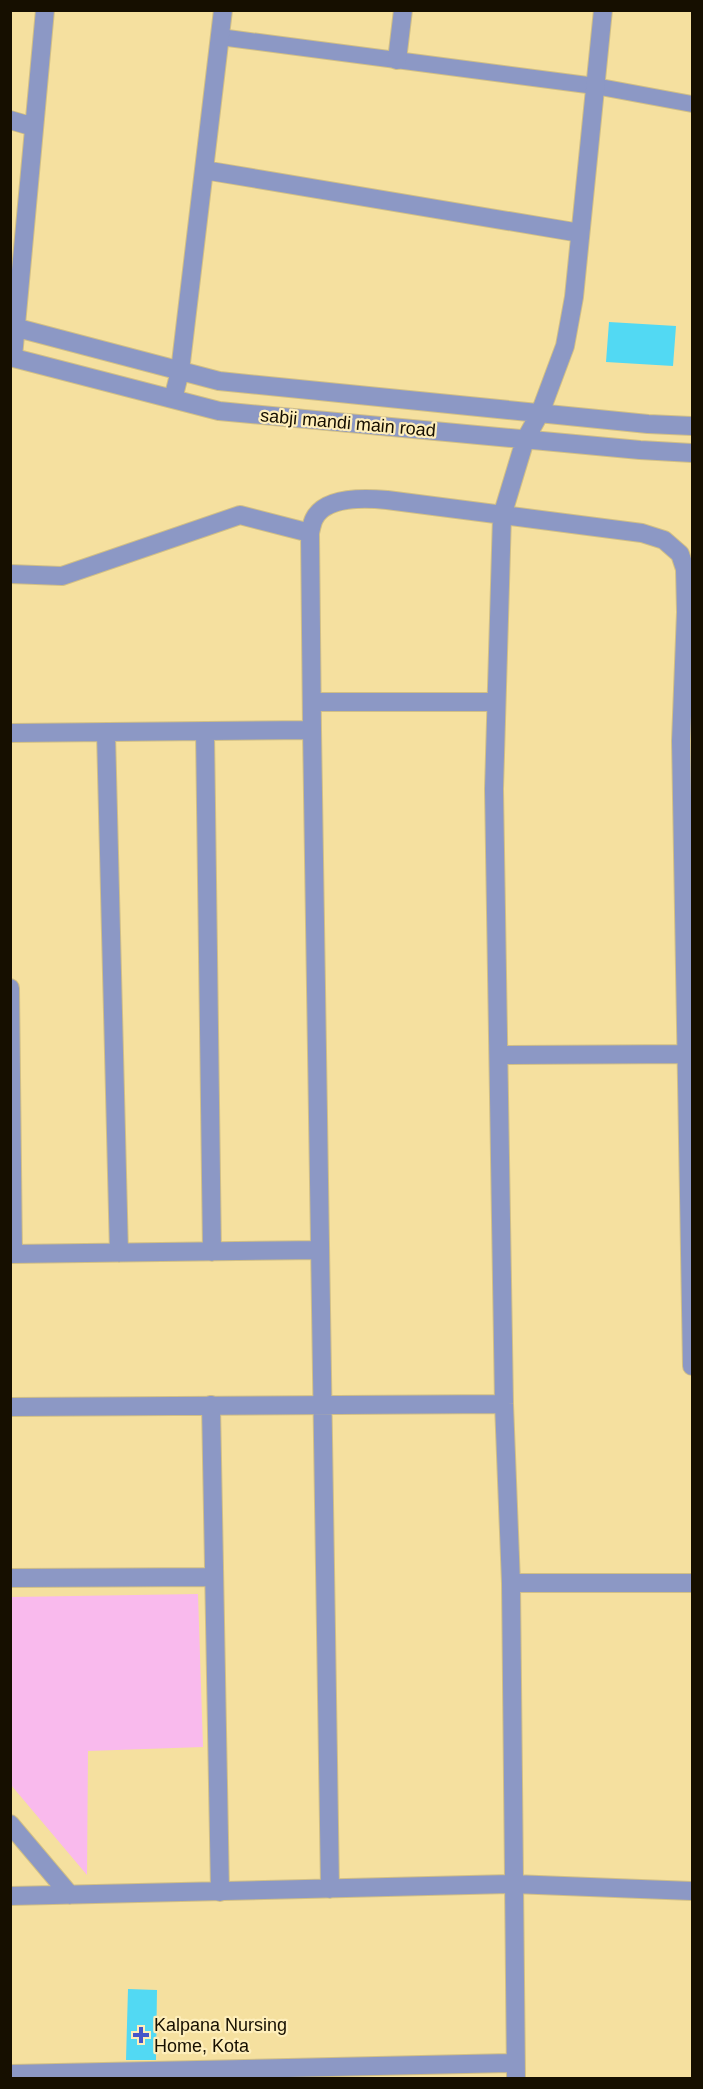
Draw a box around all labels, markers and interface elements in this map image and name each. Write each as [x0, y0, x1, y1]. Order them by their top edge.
street label: sabji mandi main road [259, 405, 437, 441]
place label: Kalpana Nursing Home, Kota [154, 2015, 287, 2056]
marker: Kalpana Nursing Home, Kota [132, 2026, 150, 2044]

